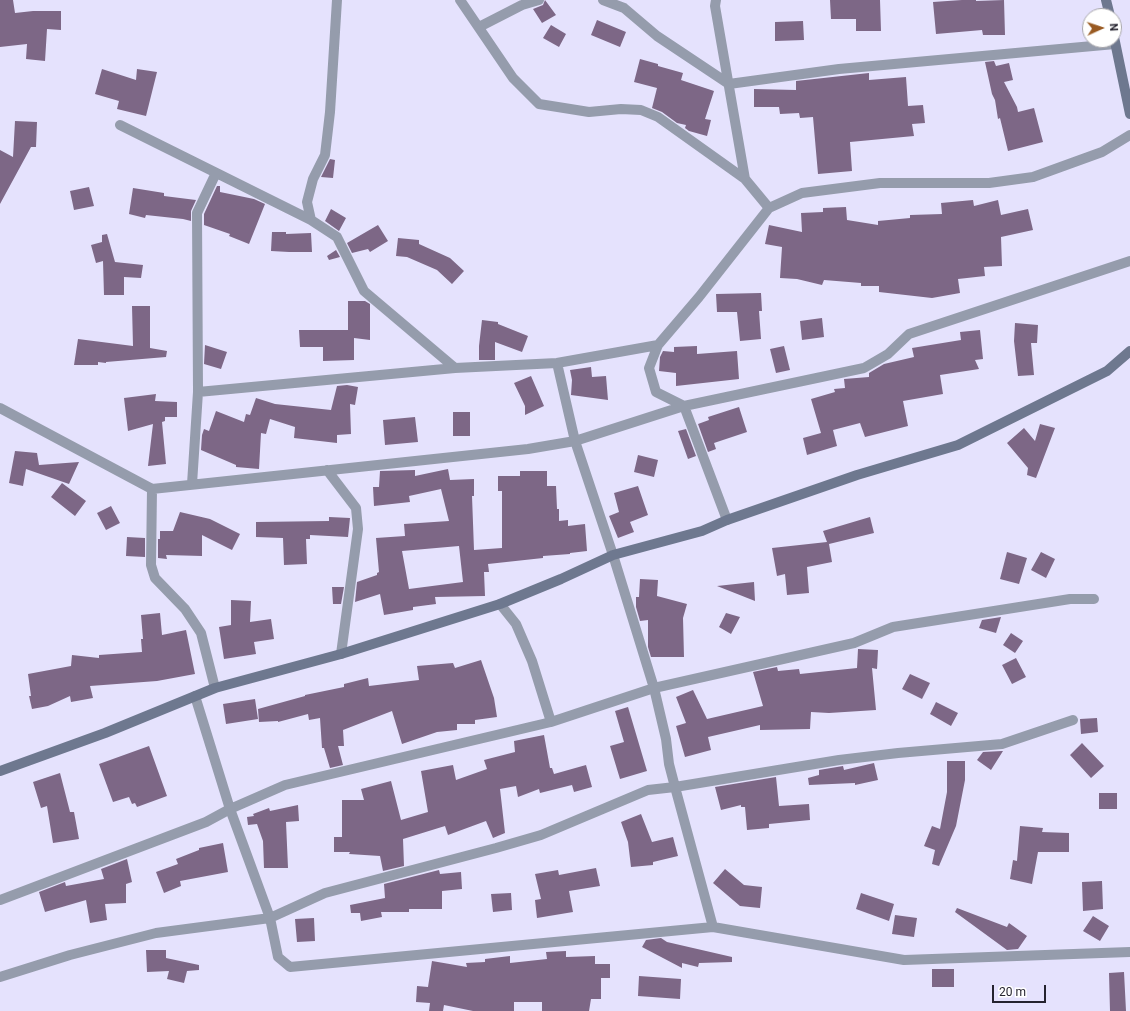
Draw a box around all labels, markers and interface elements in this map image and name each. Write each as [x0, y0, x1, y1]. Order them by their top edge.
north arrow [1082, 8, 1122, 48]
text: N [1107, 23, 1120, 32]
scale bar [994, 977, 1048, 1003]
text: 20 m [999, 985, 1026, 999]

